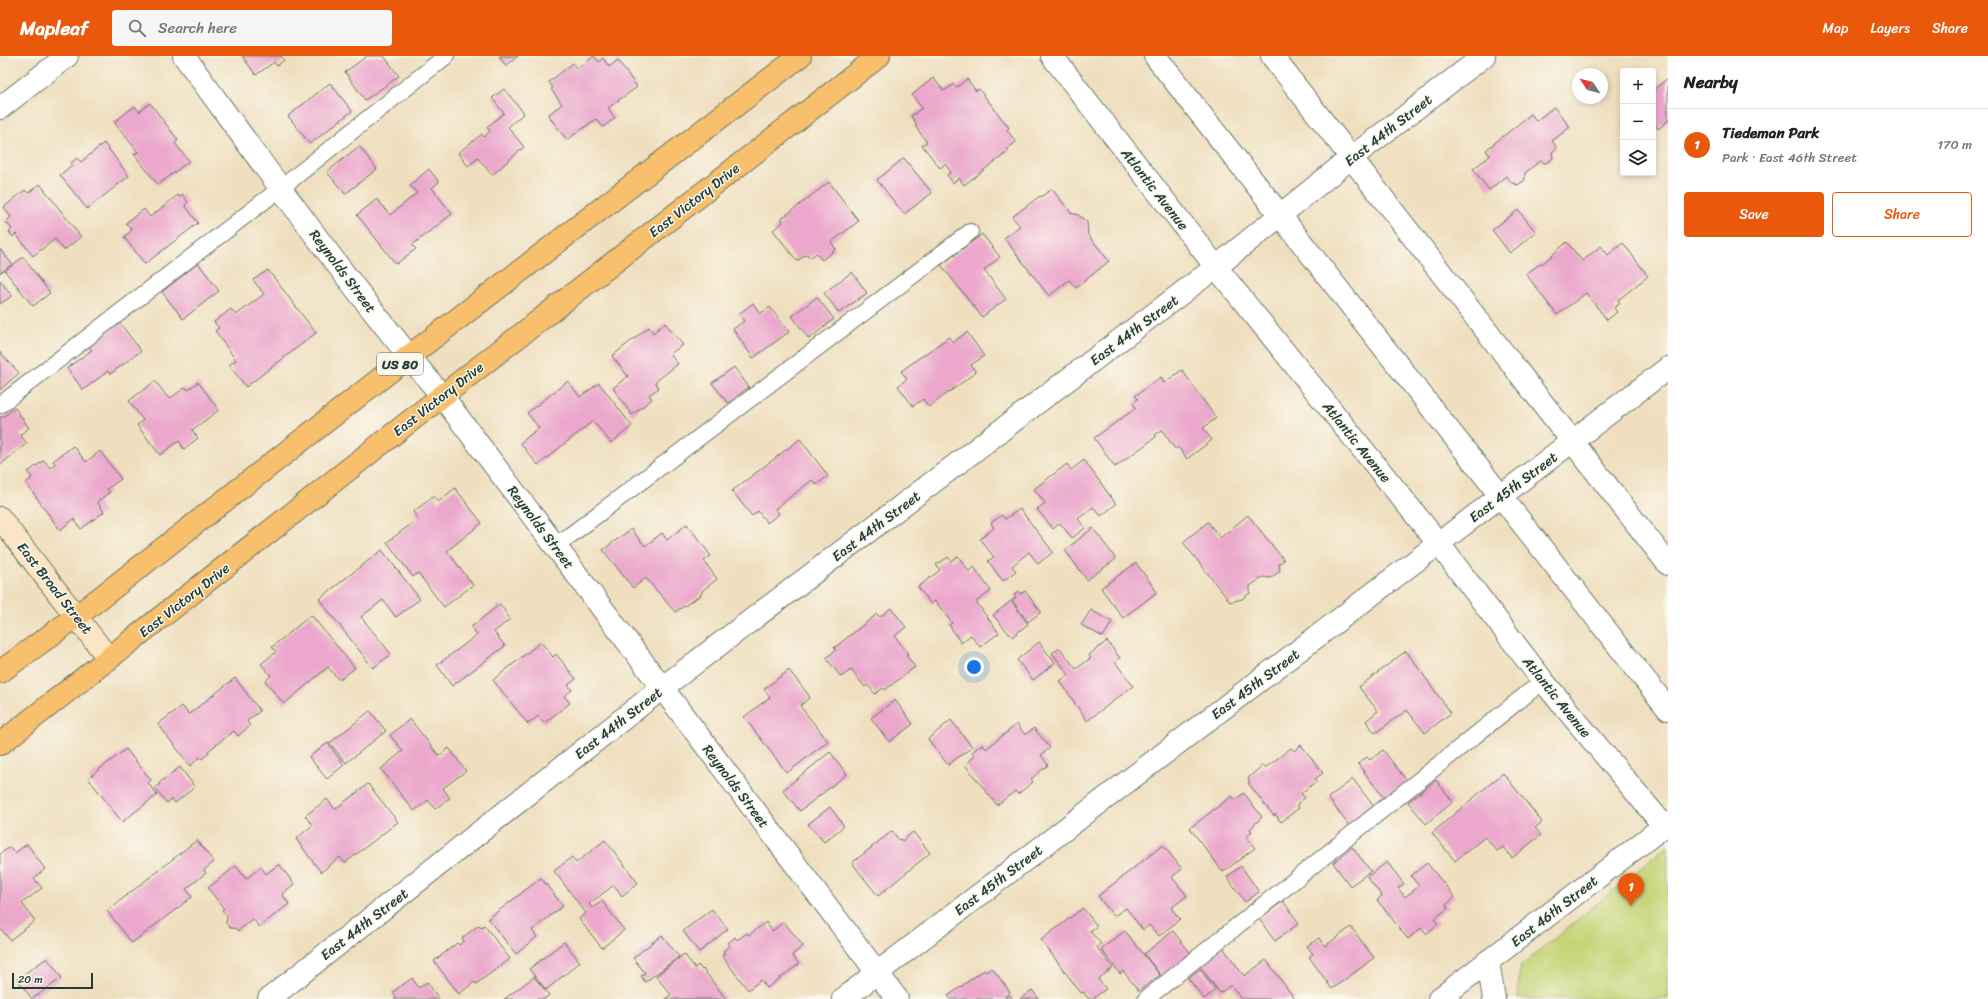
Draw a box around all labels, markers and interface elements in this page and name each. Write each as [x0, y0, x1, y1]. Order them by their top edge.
search box [112, 10, 392, 46]
text: Mapleaf [20, 12, 88, 45]
text: Search here [158, 15, 237, 41]
text: Map [1823, 16, 1848, 41]
text: Layers [1870, 16, 1910, 41]
text: Share [1932, 16, 1968, 41]
icon: search [126, 17, 148, 39]
text: Nearby [1684, 67, 1738, 97]
north arrow [1572, 68, 1608, 104]
map controls [1620, 68, 1656, 176]
button: + [1620, 68, 1656, 104]
street label: East 44th Street [1339, 88, 1438, 173]
button: − [1620, 104, 1656, 140]
text: Tiedeman Park [1722, 120, 1819, 146]
text: 1 [1694, 133, 1700, 156]
text: 170 m [1937, 133, 1972, 156]
button: layers [1620, 140, 1656, 176]
street label: Atlantic Avenue [1114, 142, 1195, 236]
text: Park · East 46th Street [1722, 146, 1857, 169]
street label: East Victory Drive [643, 156, 746, 244]
button: Save [1684, 192, 1824, 237]
button: Share [1832, 192, 1972, 237]
street label: Reynolds Street [303, 224, 383, 319]
street label: East 44th Street [1084, 288, 1184, 372]
road number: US 80 [377, 353, 423, 375]
street label: East Victory Drive [387, 355, 490, 443]
street label: Atlantic Avenue [1315, 395, 1398, 489]
street label: East 45th Street [1463, 445, 1563, 529]
street label: Reynolds Street [501, 480, 581, 575]
street label: East 44th Street [826, 484, 926, 568]
street label: East Broad Street [10, 537, 99, 640]
street label: East Victory Drive [133, 556, 236, 644]
street label: East 45th Street [1205, 642, 1305, 726]
street label: Atlantic Avenue [1515, 650, 1598, 744]
your location [964, 657, 984, 677]
street label: East 44th Street [569, 681, 668, 766]
street label: Reynolds Street [696, 739, 776, 834]
street label: East 45th Street [948, 838, 1048, 922]
street label: East 46th Street [1505, 869, 1604, 954]
pin: 1 [1618, 873, 1644, 906]
street label: East 44th Street [315, 882, 414, 967]
text: 20 m [18, 970, 43, 989]
scale bar [12, 971, 93, 990]

